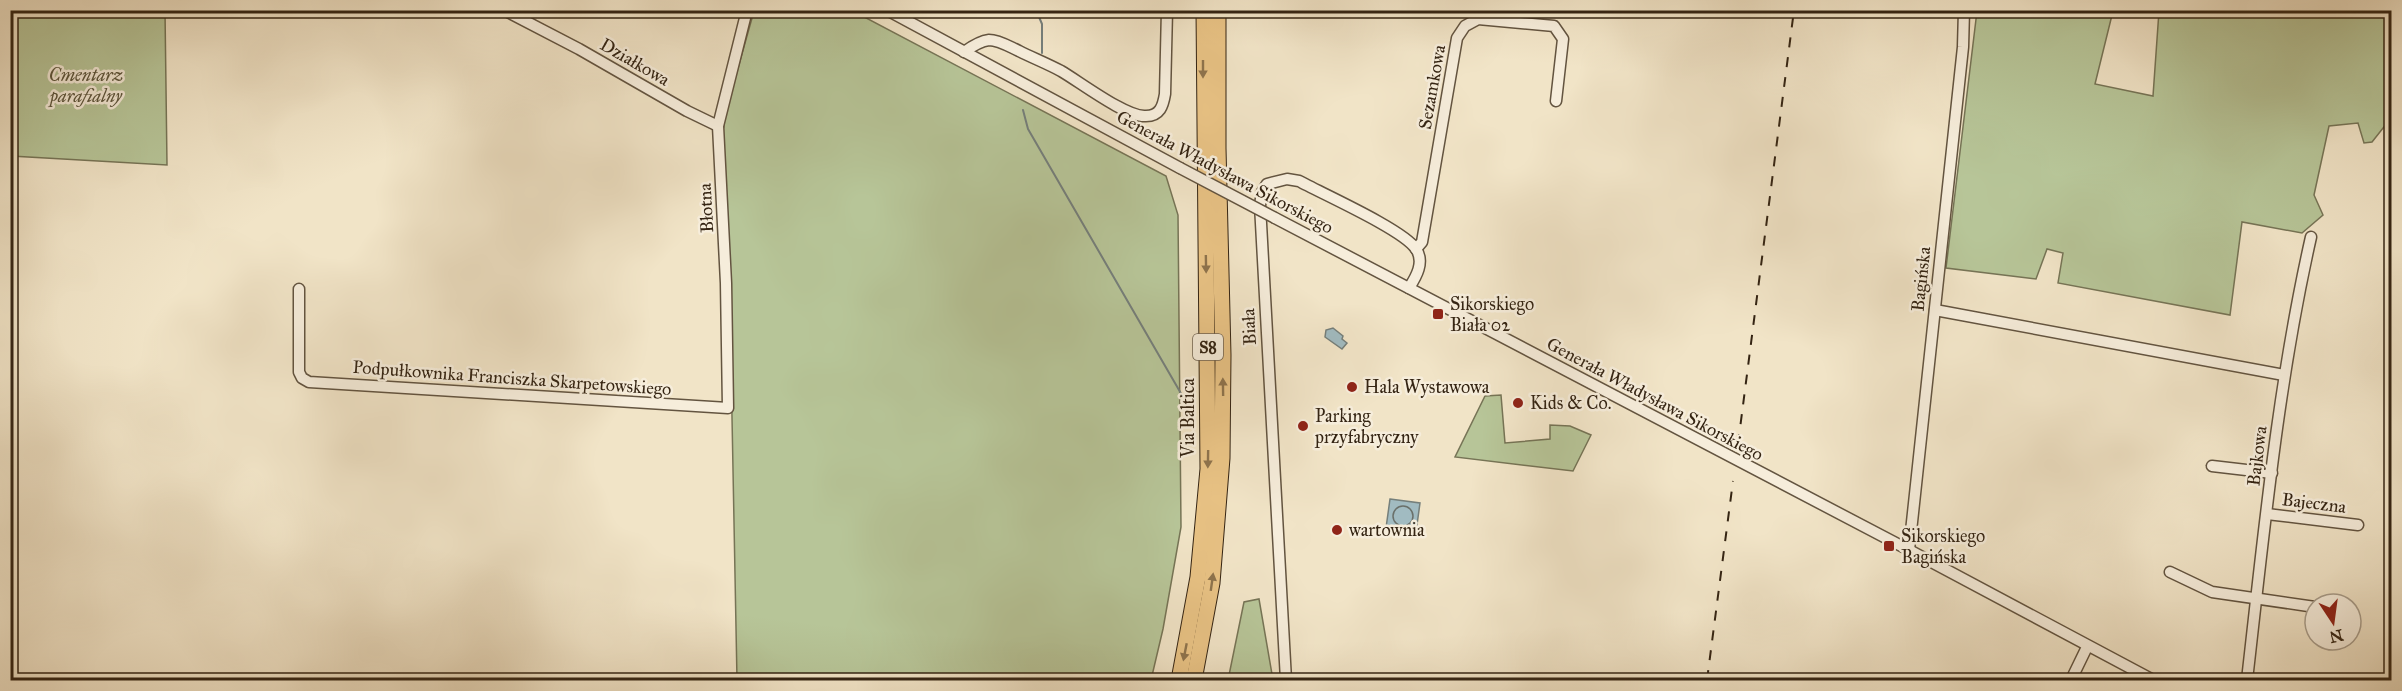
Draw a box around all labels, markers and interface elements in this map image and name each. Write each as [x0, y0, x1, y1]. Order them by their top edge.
street label: Działkowa [596, 33, 674, 91]
street label: Sezamkowa [1414, 43, 1450, 131]
one-way arrow [1198, 59, 1208, 78]
park label: Cmentarz parafialny [47, 64, 123, 108]
street label: Generała Władysława Sikorskiego [1112, 105, 1337, 239]
street label: Błotna [694, 182, 718, 233]
street label: Bagińska [1907, 245, 1936, 313]
one-way arrow [1201, 254, 1211, 273]
place label: Sikorskiego Biała 02 [1450, 293, 1534, 336]
marker: Sikorskiego Biała 02 [1431, 307, 1445, 321]
street label: Biała [1237, 308, 1261, 346]
street label: Generała Władysława Sikorskiego [1542, 332, 1767, 466]
road number: S8 [1193, 334, 1223, 360]
street label: Podpułkownika Franciszka Skarpetowskiego [352, 356, 672, 401]
place label: Hala Wystawowa [1364, 376, 1490, 398]
street label: Via Baltica [1177, 378, 1199, 459]
one-way arrow [1218, 378, 1228, 397]
marker: Hala Wystawowa [1345, 380, 1359, 394]
place label: Kids & Co. [1530, 392, 1611, 414]
marker: Kids & Co. [1511, 396, 1525, 410]
place label: Parking przyfabryczny [1314, 405, 1419, 448]
marker: Parking przyfabryczny [1296, 419, 1310, 433]
street label: Bajkowa [2242, 424, 2272, 487]
one-way arrow [1203, 449, 1213, 468]
street label: Bajeczna [2281, 488, 2348, 518]
place label: wartownia [1349, 519, 1425, 541]
marker: wartownia [1330, 523, 1344, 537]
place label: Sikorskiego Bagińska [1901, 525, 1985, 569]
marker: Sikorskiego Bagińska [1882, 539, 1896, 553]
one-way arrow [1207, 572, 1216, 591]
north arrow [2303, 592, 2363, 652]
text: N [2327, 625, 2345, 647]
one-way arrow [1180, 643, 1189, 662]

